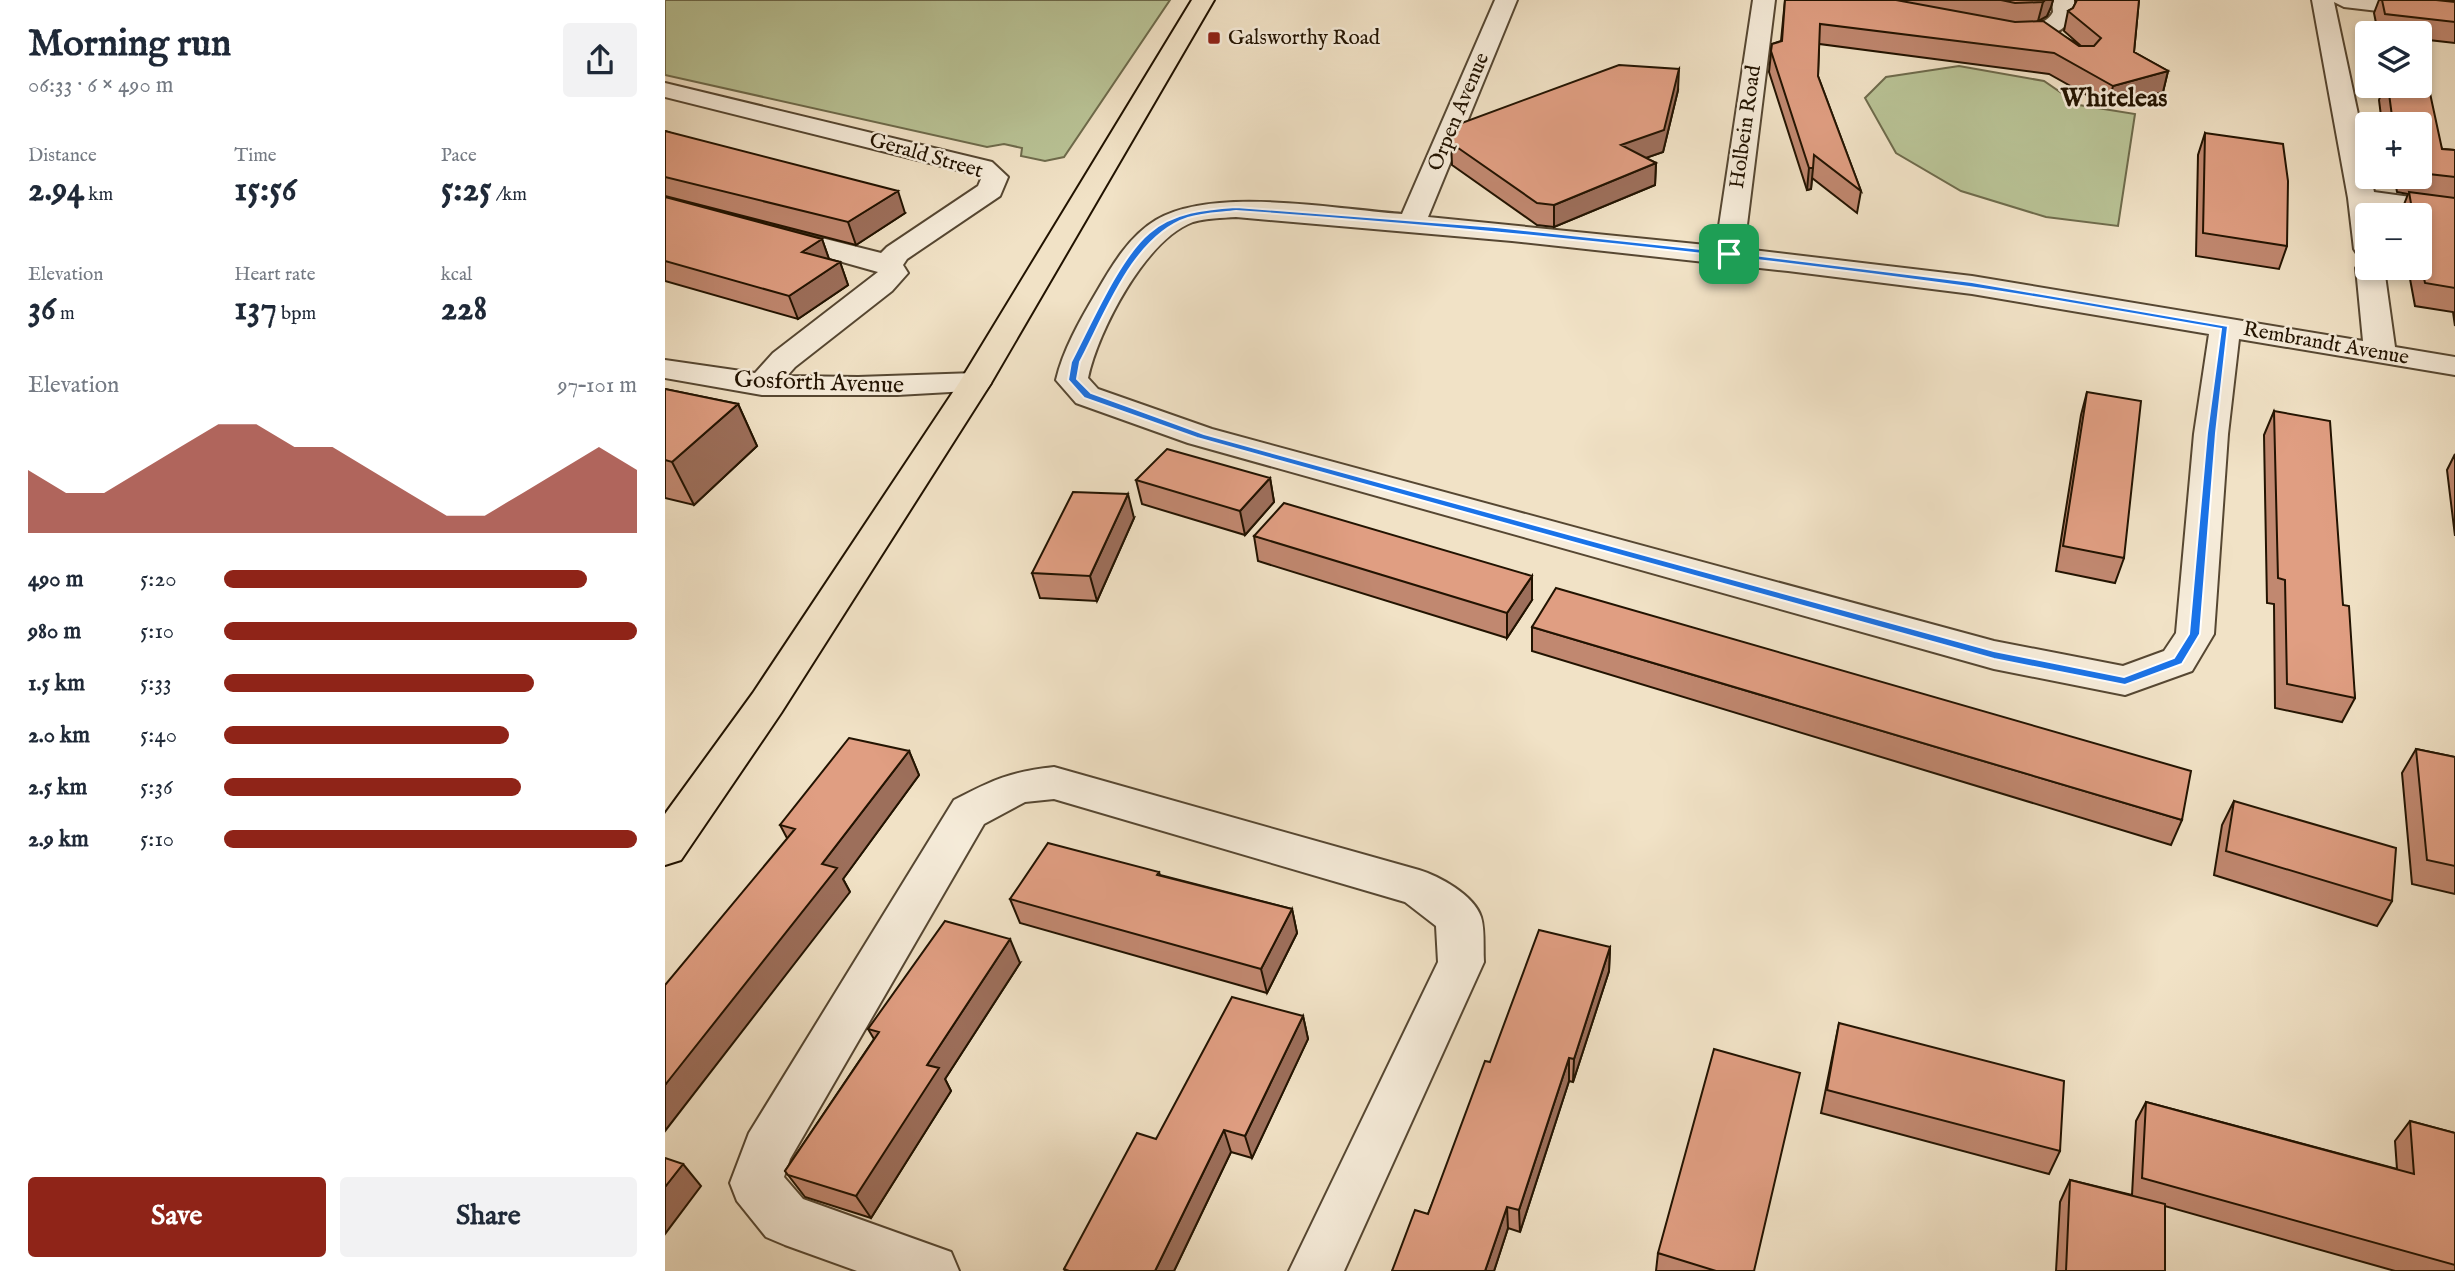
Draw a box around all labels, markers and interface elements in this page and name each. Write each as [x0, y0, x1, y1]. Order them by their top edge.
text: Morning run [28, 21, 231, 69]
map controls [2355, 21, 2432, 280]
button: layers [2355, 21, 2432, 98]
button: share [563, 23, 637, 97]
place label: Galsworthy Road [1228, 25, 1381, 52]
marker: Galsworthy Road [1206, 30, 1222, 46]
street label: Orpen Avenue [1422, 48, 1496, 175]
street label: Holbein Road [1724, 63, 1768, 190]
text: 06:33 · 6 × 490 m [28, 71, 173, 100]
district label: Whiteleas [2060, 82, 2167, 115]
button: + [2355, 112, 2432, 189]
street label: Gerald Street [866, 127, 986, 185]
text: Distance [28, 144, 97, 168]
text: Time [234, 144, 277, 168]
text: Pace [441, 144, 477, 168]
text: 2.94 [28, 168, 84, 213]
text: 15:56 [234, 168, 297, 213]
text: 5:25 [441, 168, 492, 213]
text: km [84, 183, 113, 207]
text: /km [492, 183, 527, 207]
button: − [2355, 203, 2432, 280]
pin [1699, 224, 1759, 284]
icon: arrive [1710, 235, 1748, 273]
text: Elevation [28, 263, 103, 287]
text: Heart rate [234, 263, 315, 287]
text: kcal [441, 263, 472, 287]
text: 36 [28, 287, 56, 332]
text: 137 [234, 287, 277, 332]
text: 228 [441, 287, 487, 332]
text: m [56, 302, 75, 326]
text: bpm [277, 302, 316, 326]
street label: Rembrandt Avenue [2241, 316, 2411, 372]
street label: Gosforth Avenue [733, 365, 905, 401]
text: Elevation [28, 371, 119, 400]
text: 97–101 m [558, 371, 637, 400]
text: 490 m [28, 565, 83, 594]
text: 5:20 [140, 565, 177, 594]
text: 980 m [28, 617, 81, 646]
text: 5:10 [140, 617, 174, 646]
text: 1.5 km [28, 669, 85, 698]
text: 5:33 [140, 669, 172, 698]
text: 2.0 km [28, 721, 90, 750]
text: 5:40 [140, 721, 177, 750]
text: 2.5 km [28, 773, 87, 802]
text: 5:36 [140, 773, 173, 802]
text: 2.9 km [28, 825, 89, 854]
text: 5:10 [140, 825, 174, 854]
button: Save [28, 1177, 326, 1257]
button: Share [340, 1177, 637, 1257]

